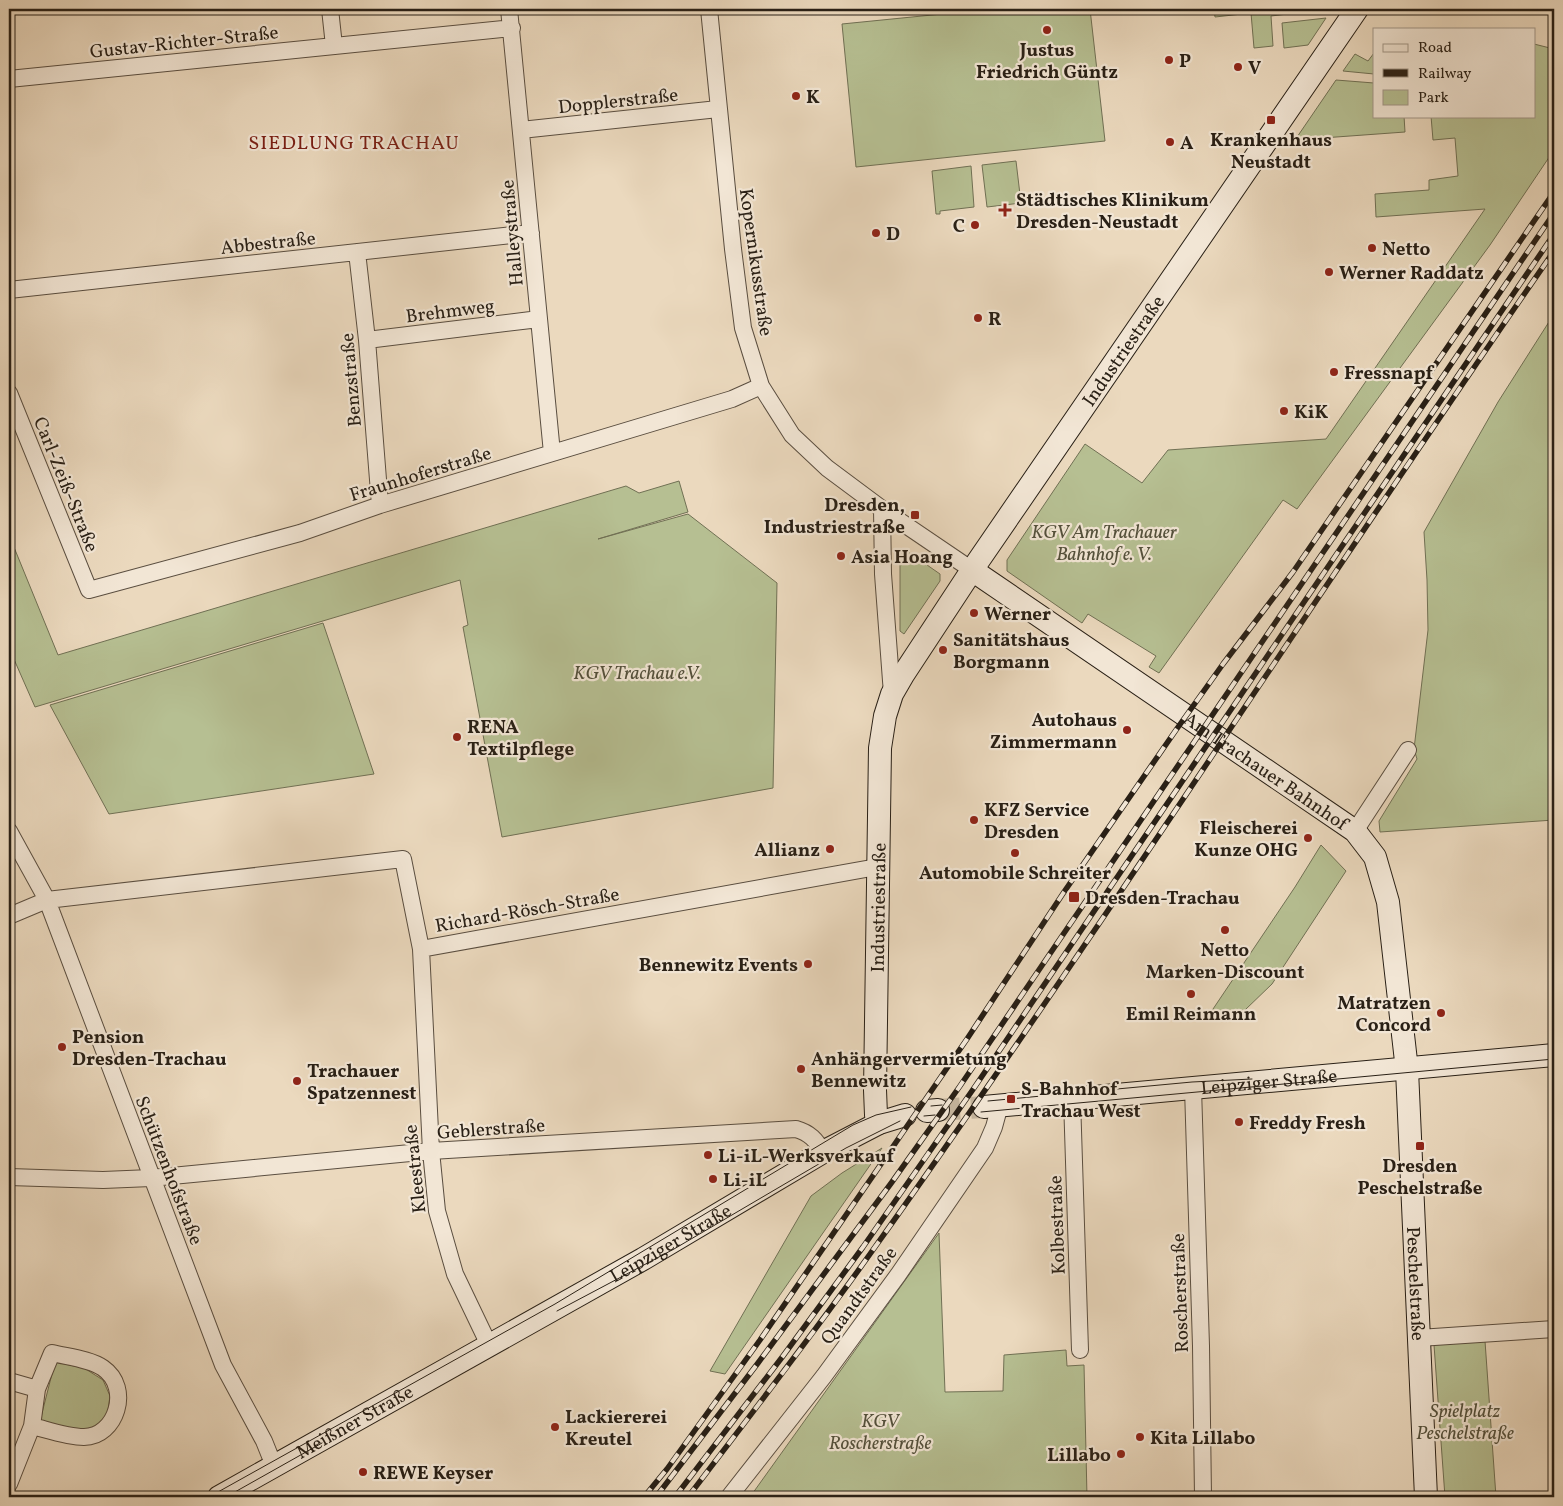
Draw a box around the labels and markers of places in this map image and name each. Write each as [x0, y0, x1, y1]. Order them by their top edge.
marker: Justus Friedrich Güntz [1041, 24, 1053, 36]
place label: Justus Friedrich Güntz [976, 38, 1118, 86]
place label: P [1179, 49, 1191, 75]
marker: P [1163, 54, 1175, 66]
place label: V [1248, 56, 1261, 82]
marker: V [1232, 61, 1244, 73]
place label: K [806, 85, 820, 111]
marker: K [790, 90, 802, 102]
marker: Krankenhaus Neustadt [1265, 114, 1277, 126]
place label: Krankenhaus Neustadt [1210, 128, 1332, 176]
place label: A [1180, 131, 1194, 157]
marker: A [1164, 136, 1176, 148]
place label: Städtisches Klinikum Dresden-Neustadt [1016, 188, 1209, 236]
marker: Städtisches Klinikum Dresden-Neustadt [998, 203, 1012, 217]
place label: C [953, 214, 965, 240]
marker: C [969, 219, 981, 231]
place label: D [886, 222, 900, 248]
marker: D [870, 227, 882, 239]
place label: Netto [1382, 237, 1431, 263]
marker: Netto [1366, 242, 1378, 254]
place label: Werner Raddatz [1339, 261, 1484, 287]
marker: Werner Raddatz [1323, 266, 1335, 278]
place label: R [988, 307, 1001, 333]
marker: R [972, 312, 984, 324]
place label: Fressnapf [1344, 361, 1434, 387]
marker: Fressnapf [1328, 366, 1340, 378]
place label: KiK [1294, 400, 1328, 426]
marker: KiK [1278, 405, 1290, 417]
place label: Dresden, Industriestraße [764, 493, 905, 541]
marker: Dresden, Industriestraße [909, 509, 921, 521]
place label: Asia Hoang [851, 545, 953, 571]
marker: Asia Hoang [835, 550, 847, 562]
place label: Werner [984, 602, 1051, 628]
marker: Werner [968, 607, 980, 619]
place label: Sanitätshaus Borgmann [953, 628, 1070, 676]
marker: Sanitätshaus Borgmann [937, 644, 949, 656]
place label: Autohaus Zimmermann [990, 708, 1117, 756]
place label: RENA Textilpflege [467, 715, 574, 763]
marker: Autohaus Zimmermann [1121, 724, 1133, 736]
marker: RENA Textilpflege [451, 731, 463, 743]
place label: KFZ Service Dresden [984, 798, 1089, 846]
marker: KFZ Service Dresden [968, 814, 980, 826]
place label: Fleischerei Kunze OHG [1194, 816, 1298, 864]
marker: Fleischerei Kunze OHG [1302, 832, 1314, 844]
place label: Allianz [754, 838, 820, 864]
marker: Allianz [824, 843, 836, 855]
marker: Automobile Schreiter [1009, 847, 1021, 859]
place label: Automobile Schreiter [919, 861, 1111, 887]
place label: Dresden-Trachau [1085, 886, 1240, 912]
marker: Dresden-Trachau [1067, 890, 1081, 904]
marker: Netto Marken-Discount [1219, 924, 1231, 936]
place label: Netto Marken-Discount [1146, 938, 1304, 986]
place label: Bennewitz Events [639, 953, 798, 979]
marker: Bennewitz Events [802, 958, 814, 970]
marker: Emil Reimann [1185, 988, 1197, 1000]
place label: Matratzen Concord [1337, 991, 1431, 1039]
place label: Emil Reimann [1126, 1002, 1256, 1028]
marker: Matratzen Concord [1435, 1007, 1447, 1019]
place label: Pension Dresden-Trachau [72, 1025, 227, 1073]
marker: Pension Dresden-Trachau [56, 1041, 68, 1053]
place label: Anhängervermietung Bennewitz [811, 1047, 1007, 1095]
place label: Trachauer Spatzennest [307, 1059, 416, 1107]
marker: Anhängervermietung Bennewitz [795, 1063, 807, 1075]
marker: Trachauer Spatzennest [291, 1075, 303, 1087]
place label: S-Bahnhof Trachau West [1021, 1077, 1141, 1125]
marker: S-Bahnhof Trachau West [1005, 1093, 1017, 1105]
place label: Freddy Fresh [1249, 1111, 1366, 1137]
marker: Freddy Fresh [1233, 1116, 1245, 1128]
marker: Dresden Peschelstraße [1414, 1140, 1426, 1152]
place label: Li-iL-Werksverkauf [718, 1144, 895, 1170]
marker: Li-iL-Werksverkauf [702, 1149, 714, 1161]
place label: Dresden Peschelstraße [1358, 1154, 1483, 1202]
place label: Li-iL [723, 1168, 768, 1194]
marker: Li-iL [707, 1173, 719, 1185]
place label: Lackiererei Kreutel [565, 1405, 668, 1453]
marker: Lackiererei Kreutel [549, 1421, 561, 1433]
place label: Kita Lillabo [1150, 1426, 1256, 1452]
marker: Kita Lillabo [1134, 1431, 1146, 1443]
place label: Lillabo [1047, 1443, 1111, 1469]
marker: Lillabo [1115, 1448, 1127, 1460]
place label: REWE Keyser [373, 1461, 493, 1487]
marker: REWE Keyser [357, 1466, 369, 1478]

